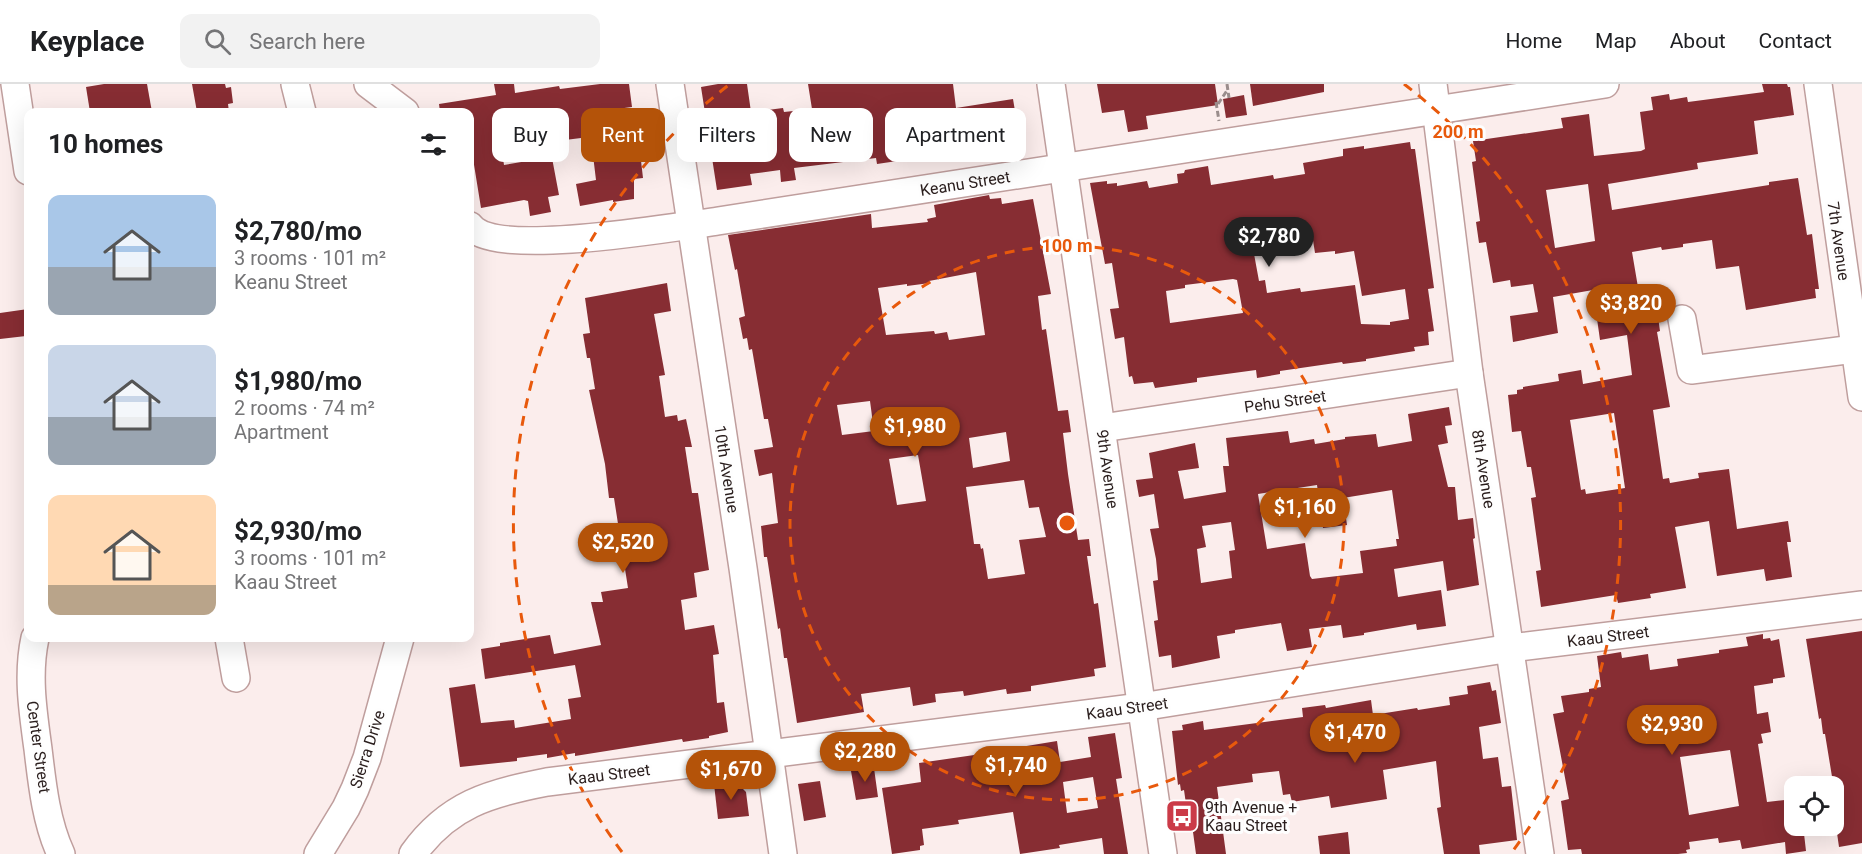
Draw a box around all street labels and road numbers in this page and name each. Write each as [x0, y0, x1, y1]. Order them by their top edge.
street label: Keanu Street [919, 167, 1011, 200]
street label: 7th Avenue [1824, 200, 1853, 282]
street label: Pehu Street [1243, 386, 1327, 417]
street label: 10th Avenue [710, 424, 743, 514]
street label: 9th Avenue [1093, 428, 1122, 510]
street label: 8th Avenue [1468, 428, 1499, 510]
street label: Kaau Street [1566, 622, 1650, 651]
street label: Kaau Street [1085, 693, 1169, 724]
street label: Center Street [23, 700, 54, 794]
street label: Sierra Drive [346, 708, 389, 791]
street label: Kaau Street [567, 760, 651, 789]

